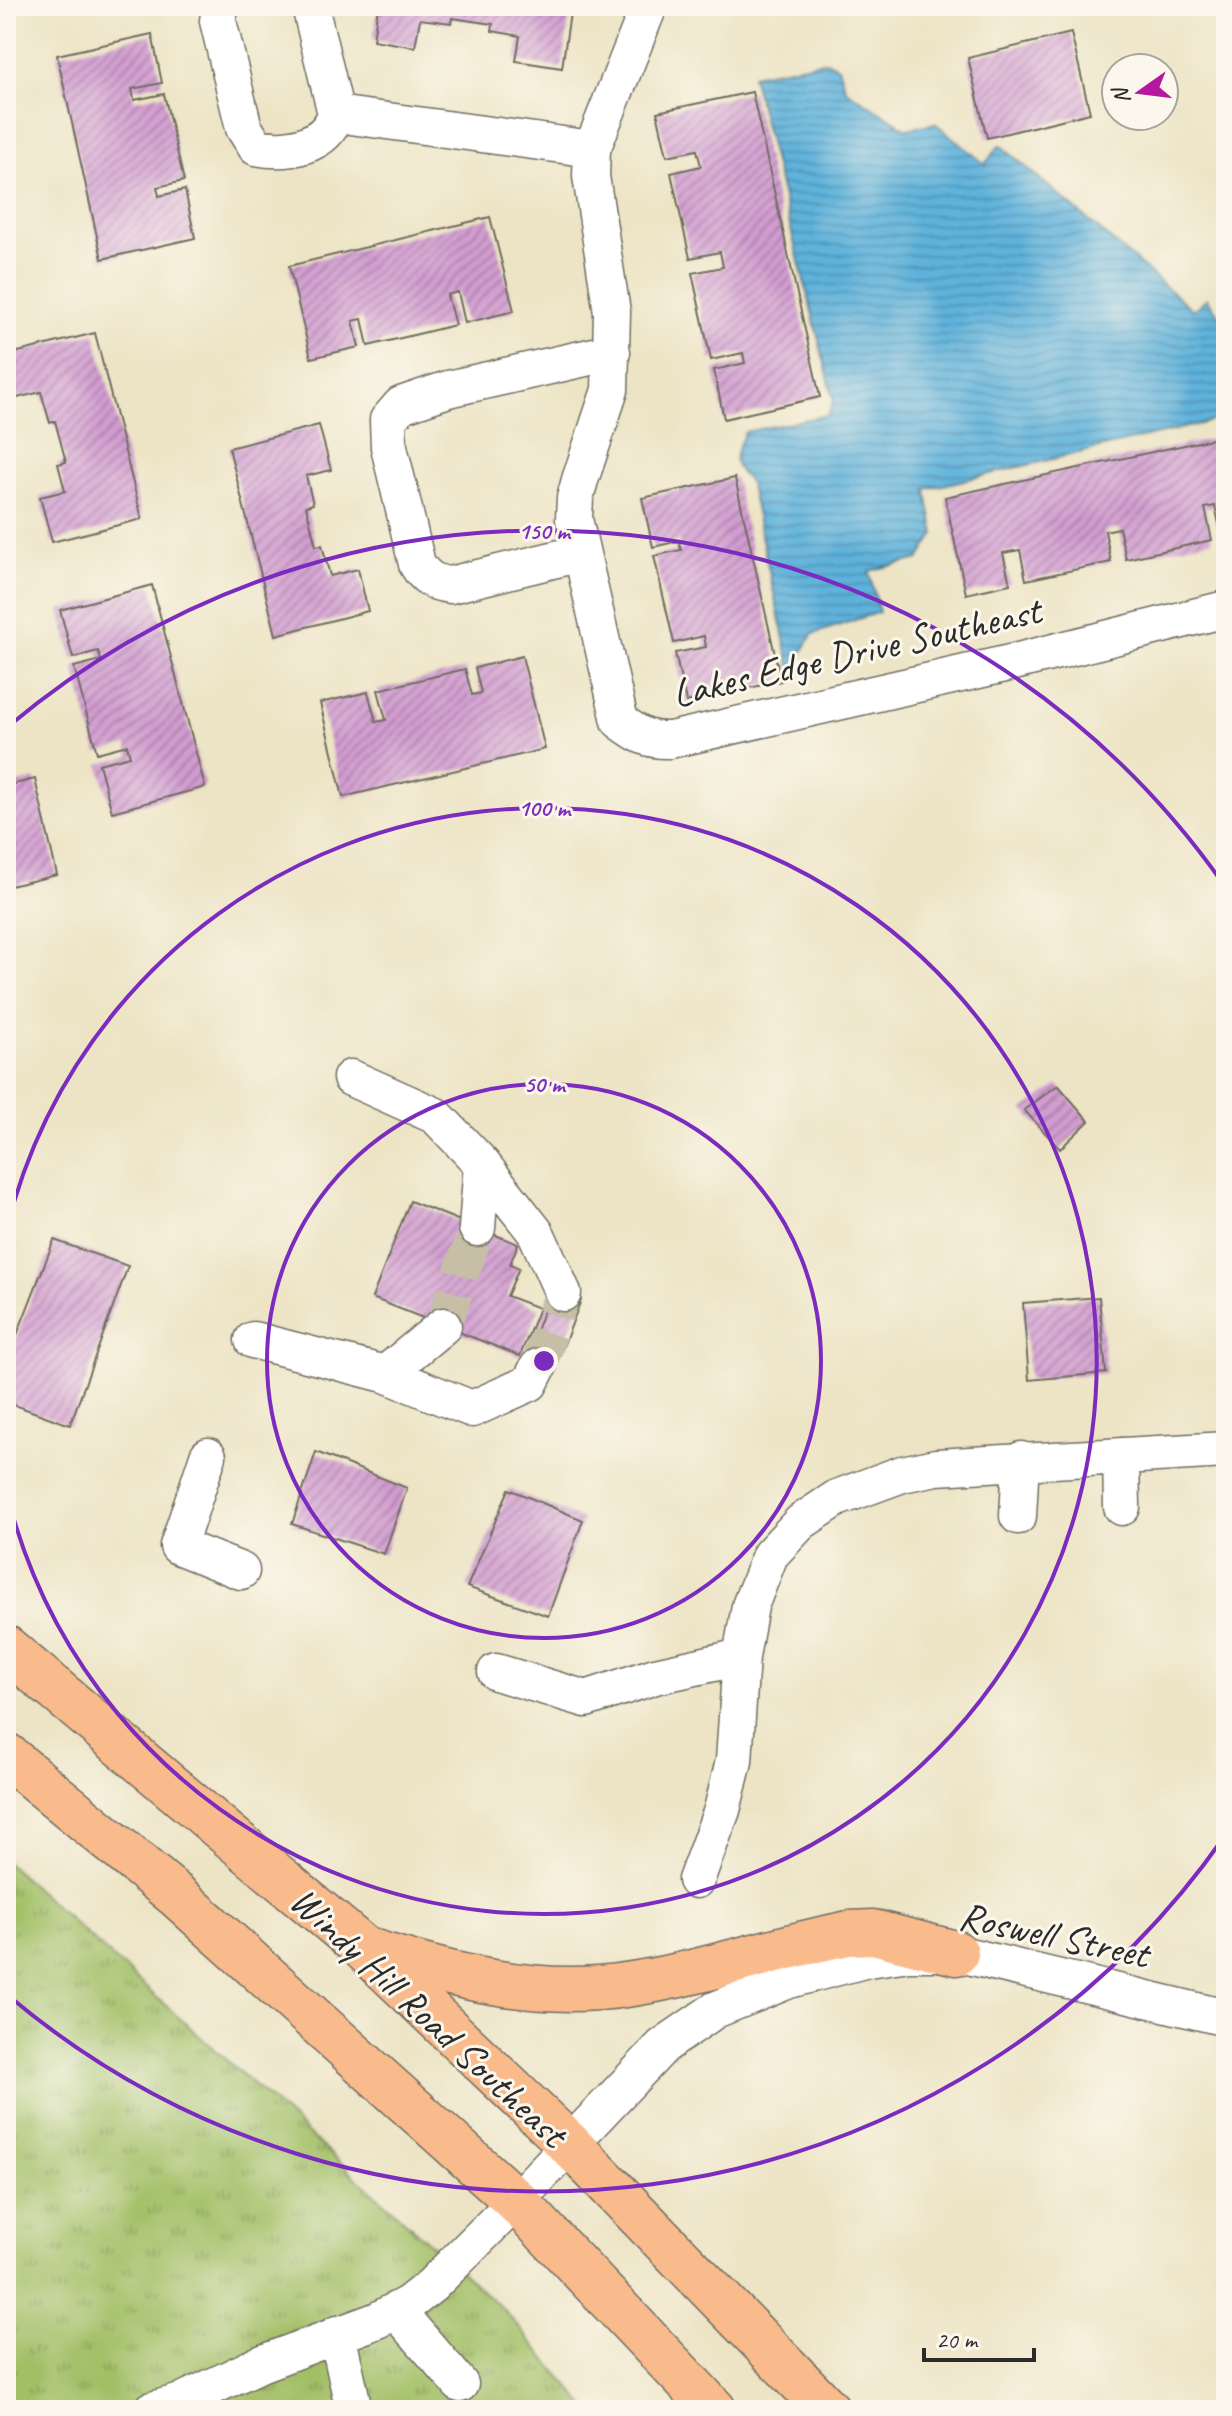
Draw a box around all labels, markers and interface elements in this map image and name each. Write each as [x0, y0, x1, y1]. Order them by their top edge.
north arrow [1100, 52, 1180, 132]
text: N [1106, 83, 1137, 107]
text: 150 m [518, 516, 572, 546]
street label: Lakes Edge Drive Southeast [667, 584, 1049, 719]
text: 100 m [518, 793, 572, 823]
text: 50 m [524, 1069, 567, 1099]
centre of rings [530, 1347, 558, 1375]
street label: Windy Hill Road Southeast [280, 1876, 580, 2160]
street label: Roswell Street [955, 1891, 1157, 1980]
scale bar [924, 2312, 1034, 2362]
text: 20 m [936, 2325, 979, 2355]

